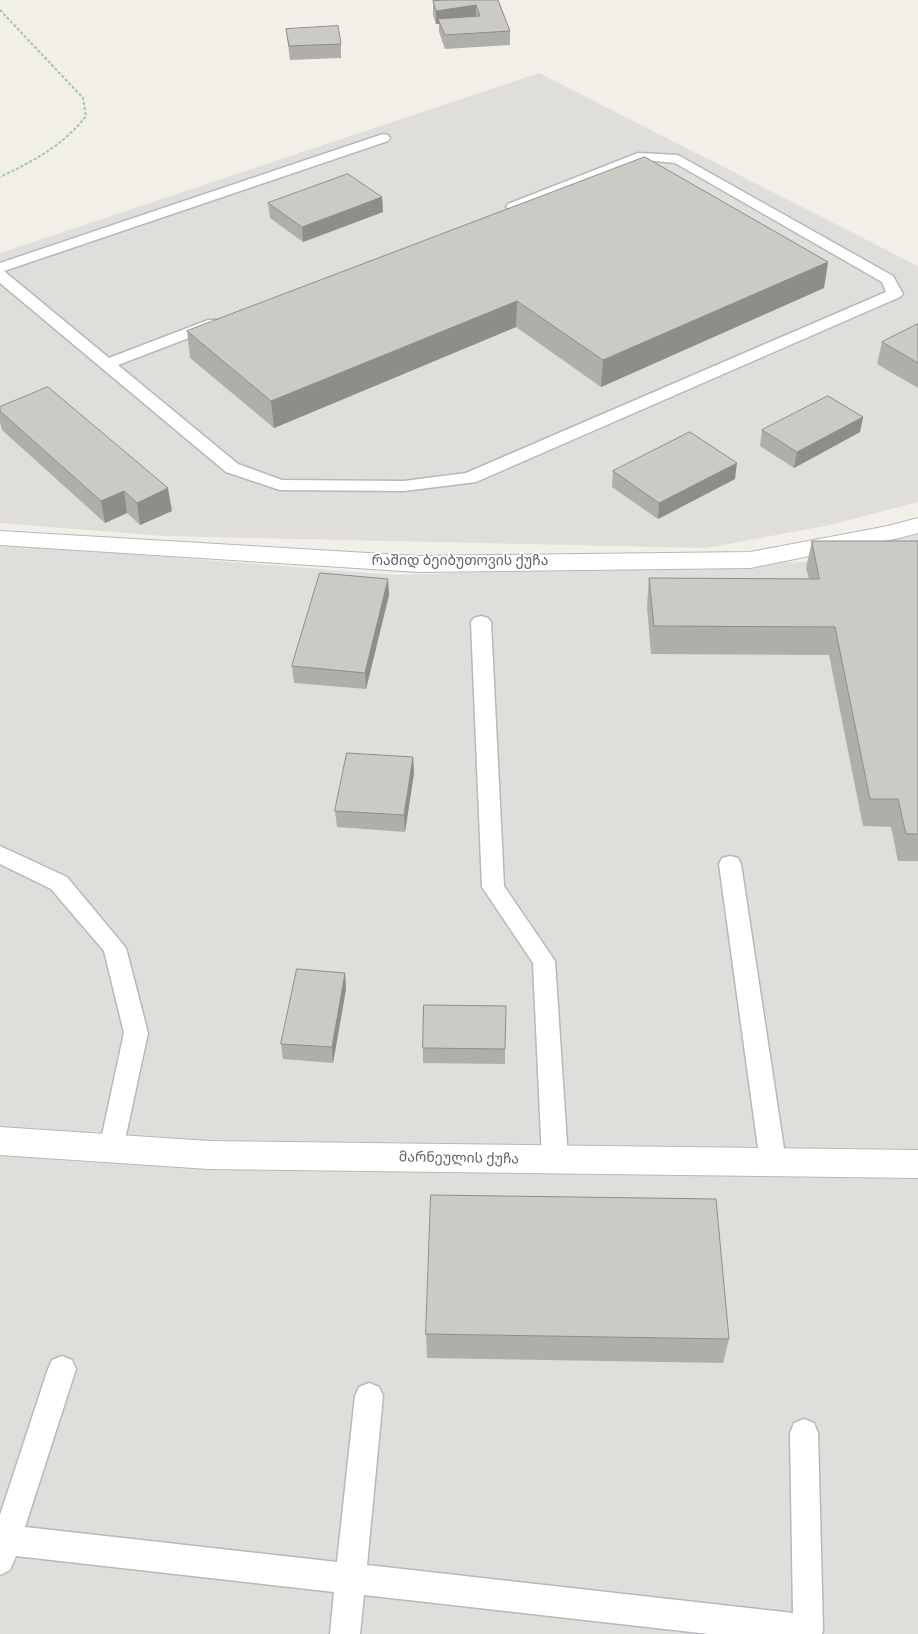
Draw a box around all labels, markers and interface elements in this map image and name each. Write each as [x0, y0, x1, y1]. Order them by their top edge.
street label: რაშიდ ბეიბუთოვის ქუჩა [372, 553, 548, 569]
street label: მარნეულის ქუჩა [399, 1149, 519, 1167]

